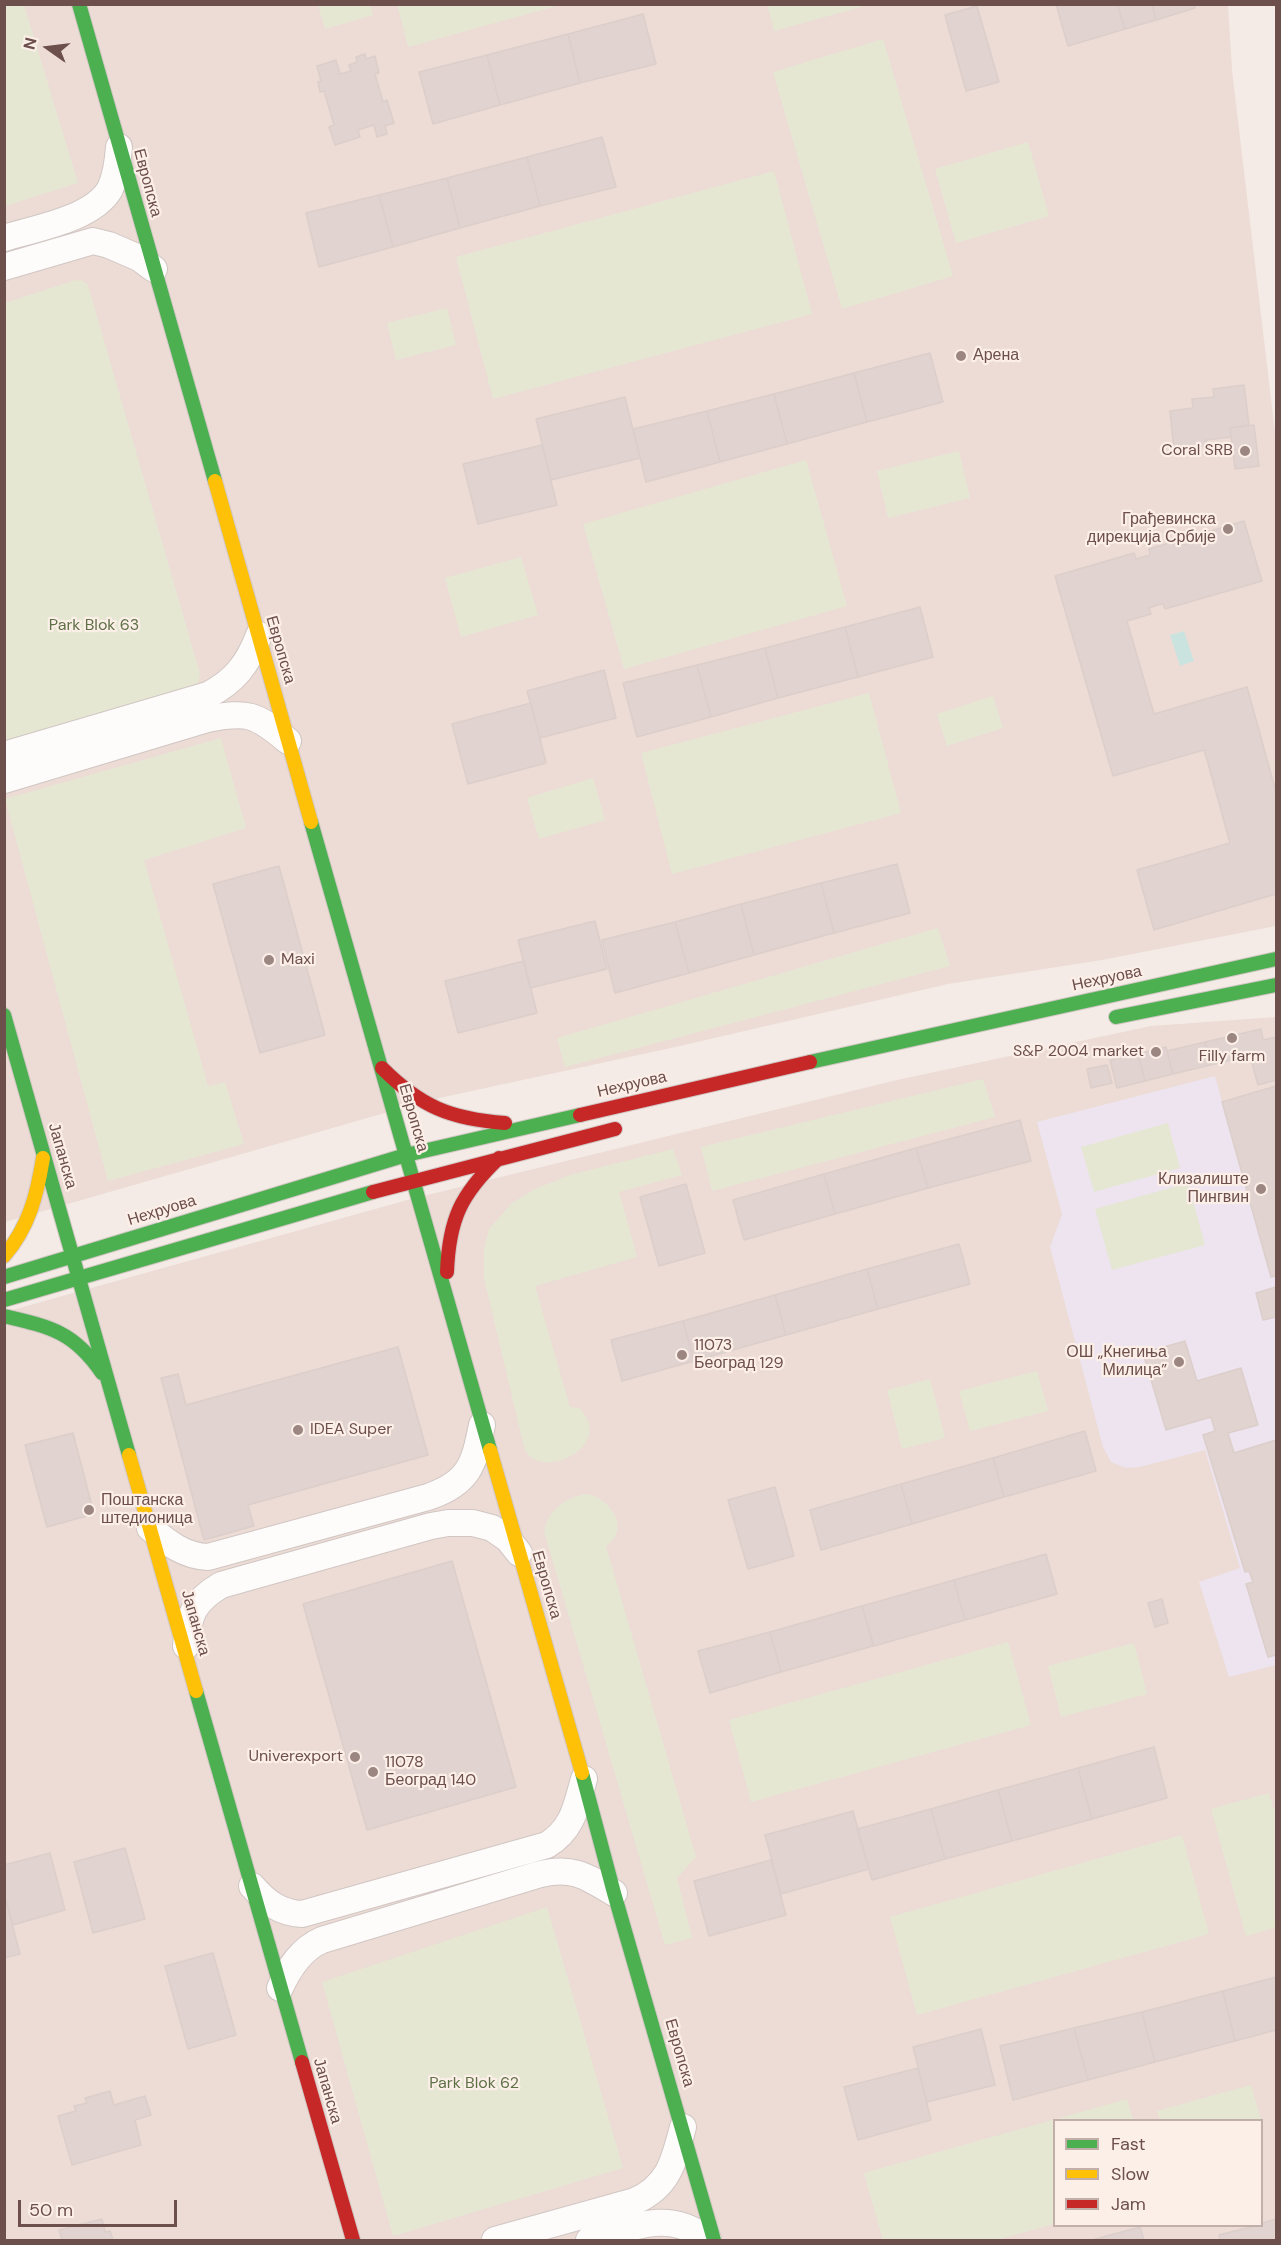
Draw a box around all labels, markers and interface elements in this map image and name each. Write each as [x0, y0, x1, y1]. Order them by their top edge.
north arrow [18, 18, 78, 78]
text: N [18, 35, 42, 52]
street label: Европска [129, 147, 165, 219]
place label: Арена [973, 346, 1019, 366]
marker: Арена [954, 349, 968, 363]
place label: Coral SRB [1161, 441, 1233, 461]
marker: Coral SRB [1238, 444, 1252, 458]
place label: Грађевинска дирекција Србије [1087, 510, 1216, 548]
marker: Грађевинска дирекција Србије [1221, 522, 1235, 536]
street label: Европска [261, 614, 299, 686]
park label: Park Blok 63 [49, 616, 139, 636]
place label: Maxi [281, 950, 315, 970]
marker: Maxi [262, 953, 276, 967]
street label: Нехруова [1070, 962, 1144, 996]
marker: Filly farm [1225, 1031, 1239, 1045]
place label: S&P 2004 market [1013, 1042, 1144, 1062]
marker: S&P 2004 market [1149, 1045, 1163, 1059]
place label: Filly farm [1199, 1047, 1265, 1067]
street label: Нехруова [595, 1068, 669, 1102]
street label: Европска [394, 1082, 432, 1154]
street label: Јапанска [43, 1121, 81, 1191]
place label: Клизалиште Пингвин [1158, 1170, 1249, 1208]
marker: Клизалиште Пингвин [1254, 1182, 1268, 1196]
street label: Нехруова [125, 1191, 199, 1231]
place label: 11073 Београд 129 [694, 1336, 784, 1374]
place label: ОШ „Кнегиња Милица” [1066, 1343, 1167, 1381]
marker: 11073 Београд 129 [675, 1348, 689, 1362]
marker: ОШ „Кнегиња Милица” [1172, 1355, 1186, 1369]
place label: IDEA Super [310, 1420, 392, 1440]
marker: IDEA Super [291, 1423, 305, 1437]
place label: Поштанска штедионица [101, 1491, 193, 1529]
marker: Поштанска штедионица [82, 1503, 96, 1517]
street label: Европска [527, 1549, 565, 1621]
street label: Јапанска [176, 1588, 214, 1658]
place label: Univerexport [248, 1747, 343, 1767]
marker: Univerexport [348, 1750, 362, 1764]
place label: 11078 Београд 140 [385, 1753, 476, 1791]
marker: 11078 Београд 140 [366, 1765, 380, 1779]
street label: Европска [660, 2017, 698, 2089]
street label: Јапанска [308, 2056, 346, 2126]
park label: Park Blok 62 [429, 2074, 519, 2094]
legend [1053, 2119, 1263, 2227]
text: Fast [1111, 2132, 1146, 2156]
text: Slow [1111, 2162, 1150, 2186]
scale bar [21, 2188, 180, 2226]
text: Jam [1111, 2192, 1146, 2216]
text: 50 m [29, 2198, 73, 2222]

